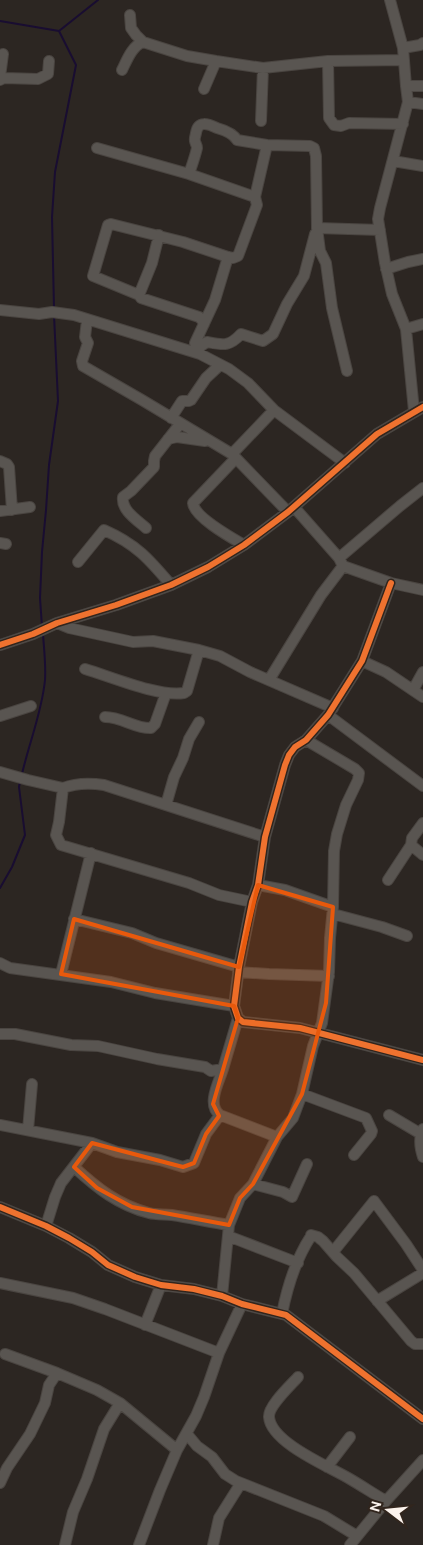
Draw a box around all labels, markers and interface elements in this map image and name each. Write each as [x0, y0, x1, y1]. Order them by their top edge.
north arrow [363, 1485, 413, 1535]
text: N [366, 1499, 385, 1514]

